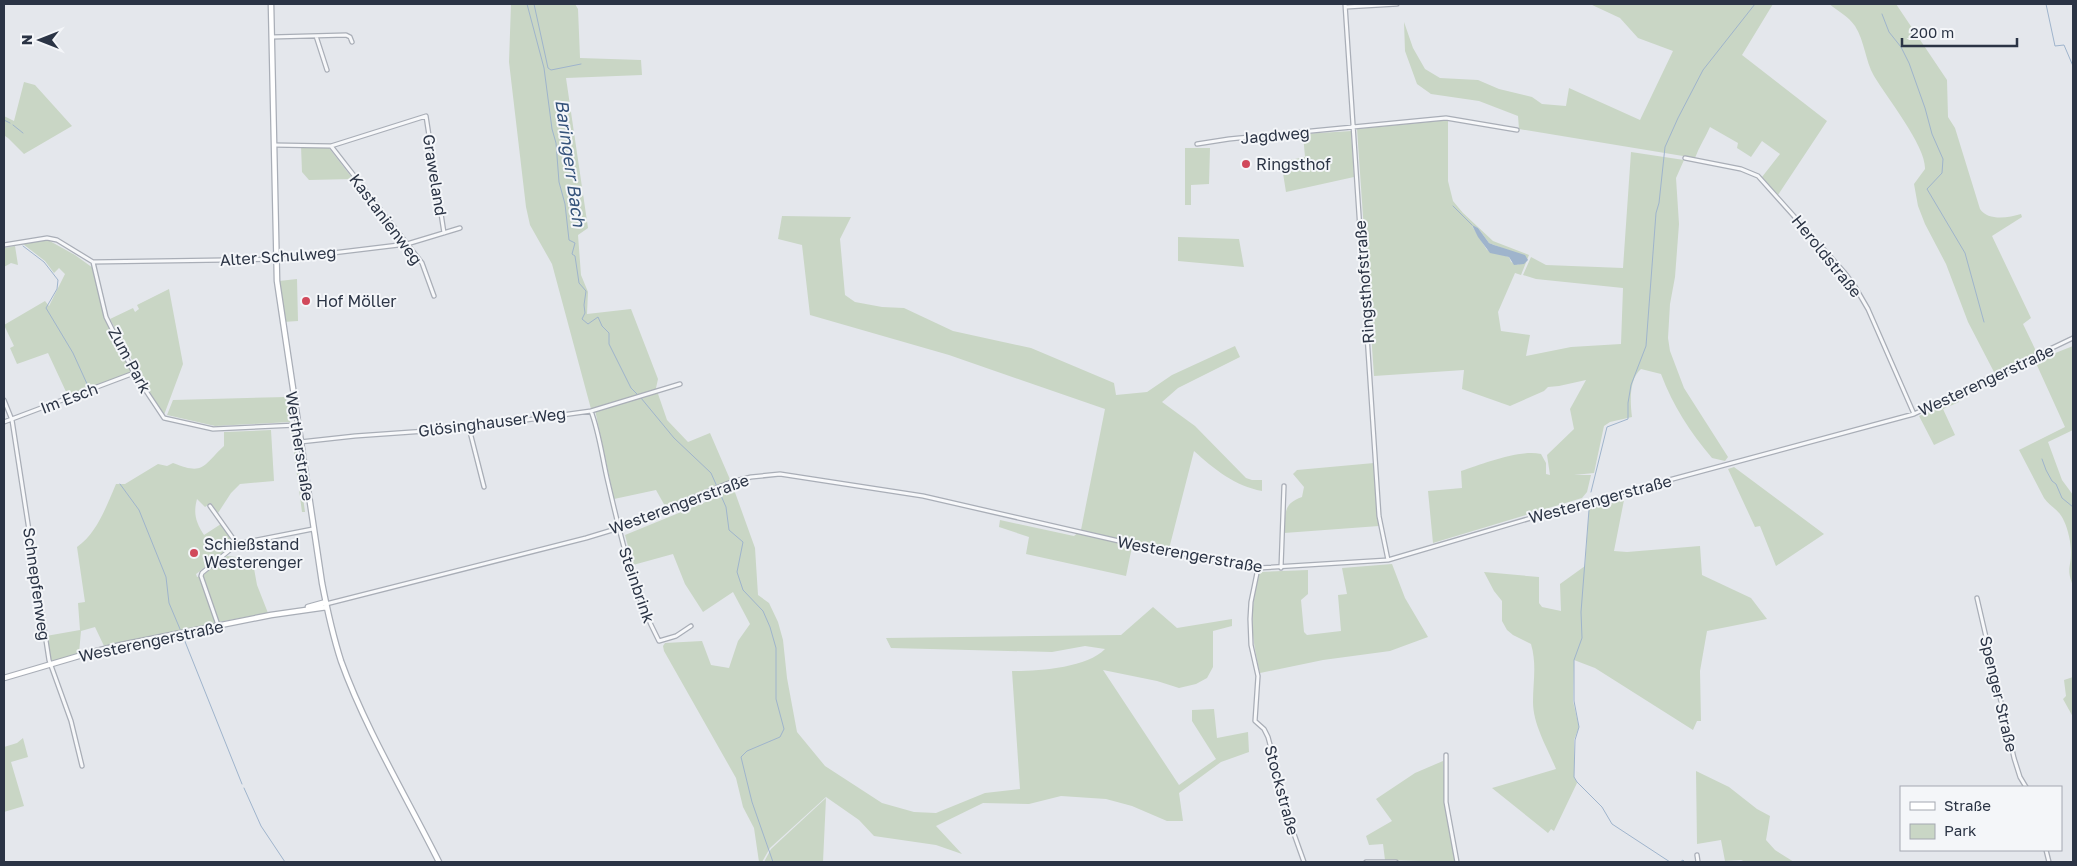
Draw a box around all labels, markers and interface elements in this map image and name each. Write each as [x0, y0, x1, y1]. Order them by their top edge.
north arrow [15, 15, 65, 65]
scale bar [1902, 15, 2017, 47]
text: 200 m [1910, 23, 1954, 41]
text: N [18, 35, 35, 45]
water label: Baringerr Bach [551, 98, 591, 229]
street label: Jagdweg [1239, 122, 1311, 148]
street label: Graweland [419, 133, 451, 217]
place label: Ringsthof [1256, 154, 1331, 174]
marker: Ringsthof [1240, 158, 1252, 170]
street label: Kastanienweg [345, 170, 427, 268]
street label: Heroldstraße [1788, 211, 1866, 301]
street label: Ringsthofstraße [1350, 220, 1378, 344]
street label: Alter Schulweg [219, 242, 337, 270]
place label: Hof Möller [316, 291, 396, 311]
marker: Hof Möller [300, 295, 312, 307]
street label: Zum Park [104, 324, 156, 396]
street label: Westerengerstraße [1915, 340, 2057, 420]
street label: Im Esch [37, 378, 101, 418]
street label: Wertherstraße [281, 390, 319, 502]
street label: Glösinghauser Weg [417, 403, 567, 441]
street label: Westerengerstraße [606, 469, 752, 539]
street label: Westerengerstraße [1526, 470, 1674, 528]
street label: Schnepfenweg [19, 526, 55, 642]
street label: Westerengerstraße [1116, 531, 1264, 577]
place label: Schießstand Westerenger [204, 534, 303, 572]
street label: Steinbrink [615, 544, 659, 626]
marker: Schießstand Westerenger [188, 547, 200, 559]
street label: Westerengerstraße [77, 616, 225, 666]
street label: Spenger Straße [1976, 634, 2022, 754]
street label: Stockstraße [1260, 743, 1304, 837]
legend [1900, 786, 2062, 851]
text: Straße [1944, 796, 1991, 814]
text: Park [1944, 821, 1977, 839]

